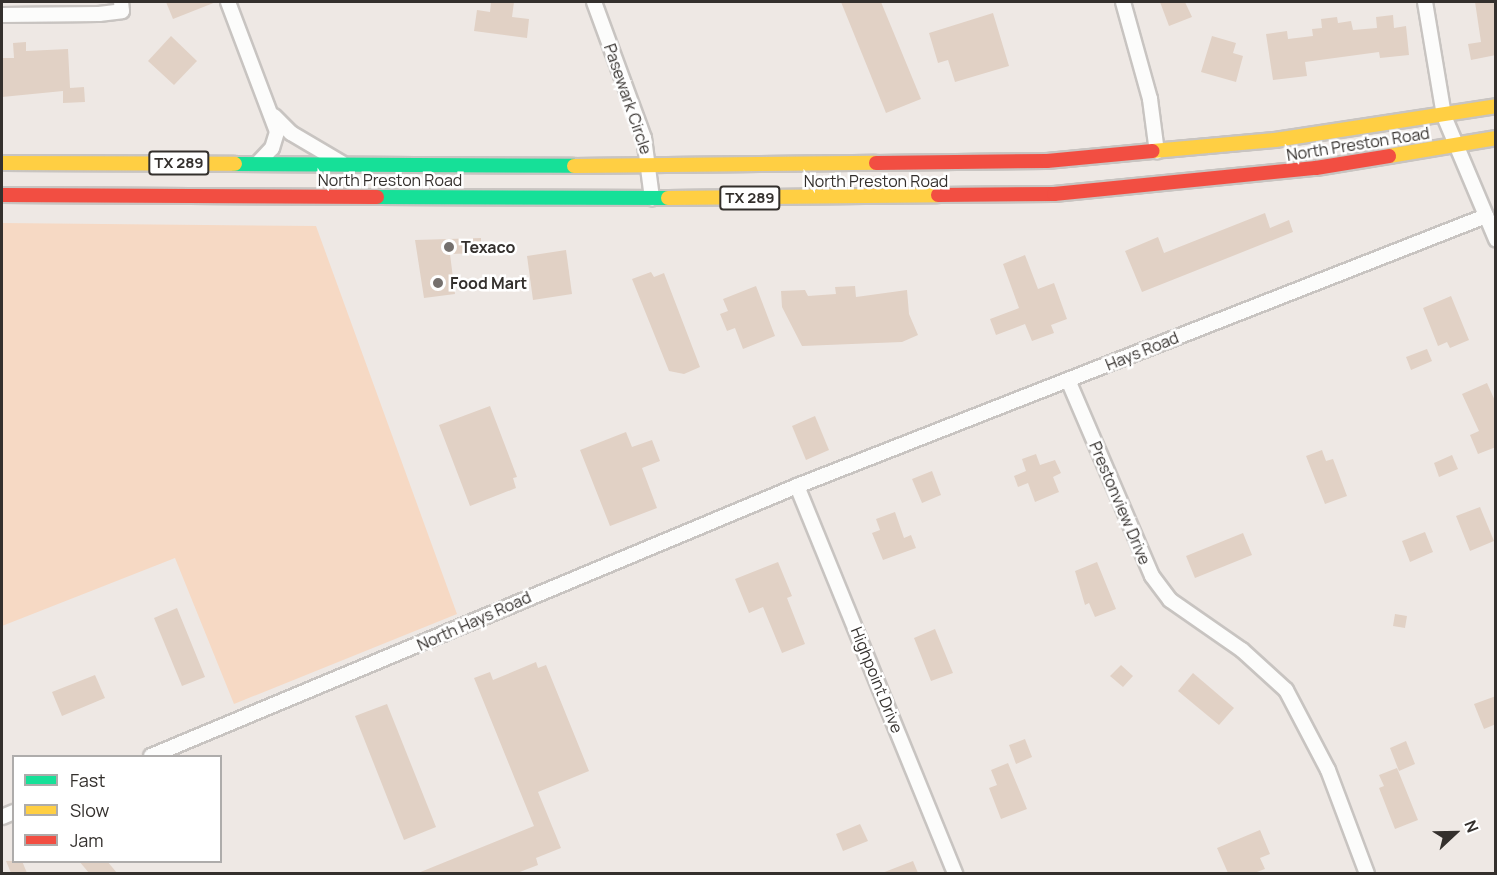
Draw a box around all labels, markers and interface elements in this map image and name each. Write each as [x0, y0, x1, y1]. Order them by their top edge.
street label: Pasewark Circle [600, 41, 656, 157]
street label: North Preston Road [1285, 123, 1431, 165]
road number: TX 289 [148, 151, 210, 175]
street label: North Preston Road [318, 170, 462, 190]
street label: North Preston Road [804, 171, 948, 191]
road number: TX 289 [718, 186, 782, 210]
place label: Texaco [461, 237, 515, 257]
marker: Texaco [442, 240, 456, 254]
place label: Food Mart [450, 273, 527, 293]
marker: Food Mart [431, 276, 445, 290]
street label: Hays Road [1103, 328, 1181, 374]
street label: Prestonview Drive [1085, 439, 1155, 567]
street label: North Hays Road [414, 587, 534, 655]
street label: Highpoint Drive [847, 624, 907, 736]
legend [12, 755, 222, 863]
text: Fast [70, 768, 105, 792]
text: Slow [70, 798, 109, 822]
north arrow [1425, 803, 1485, 863]
text: N [1459, 817, 1484, 836]
text: Jam [70, 828, 104, 852]

